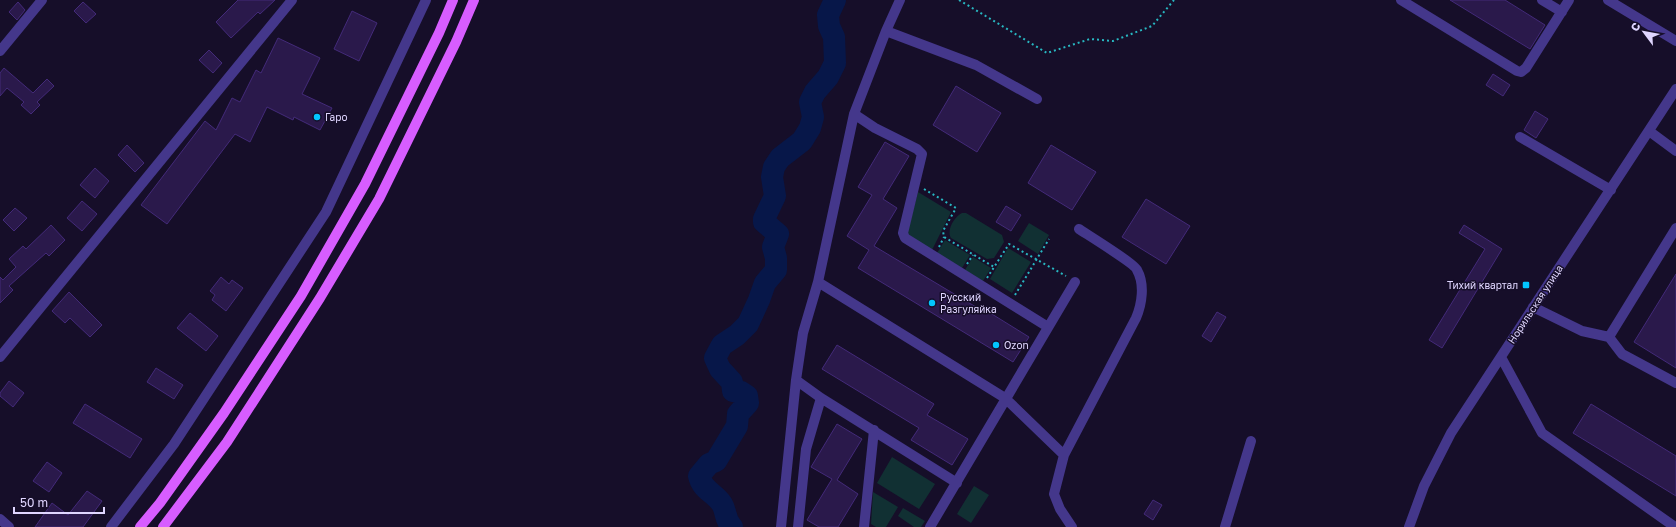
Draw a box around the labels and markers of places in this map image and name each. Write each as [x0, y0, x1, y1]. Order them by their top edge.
place label: Гаро [325, 111, 347, 123]
marker: Гаро [312, 112, 322, 122]
place label: Тихий квартал [1447, 279, 1518, 291]
marker: Тихий квартал [1521, 280, 1531, 290]
place label: Русский Разгуляйка [940, 291, 997, 315]
marker: Русский Разгуляйка [927, 298, 937, 308]
place label: Ozon [1004, 339, 1029, 351]
marker: Ozon [991, 340, 1001, 350]

